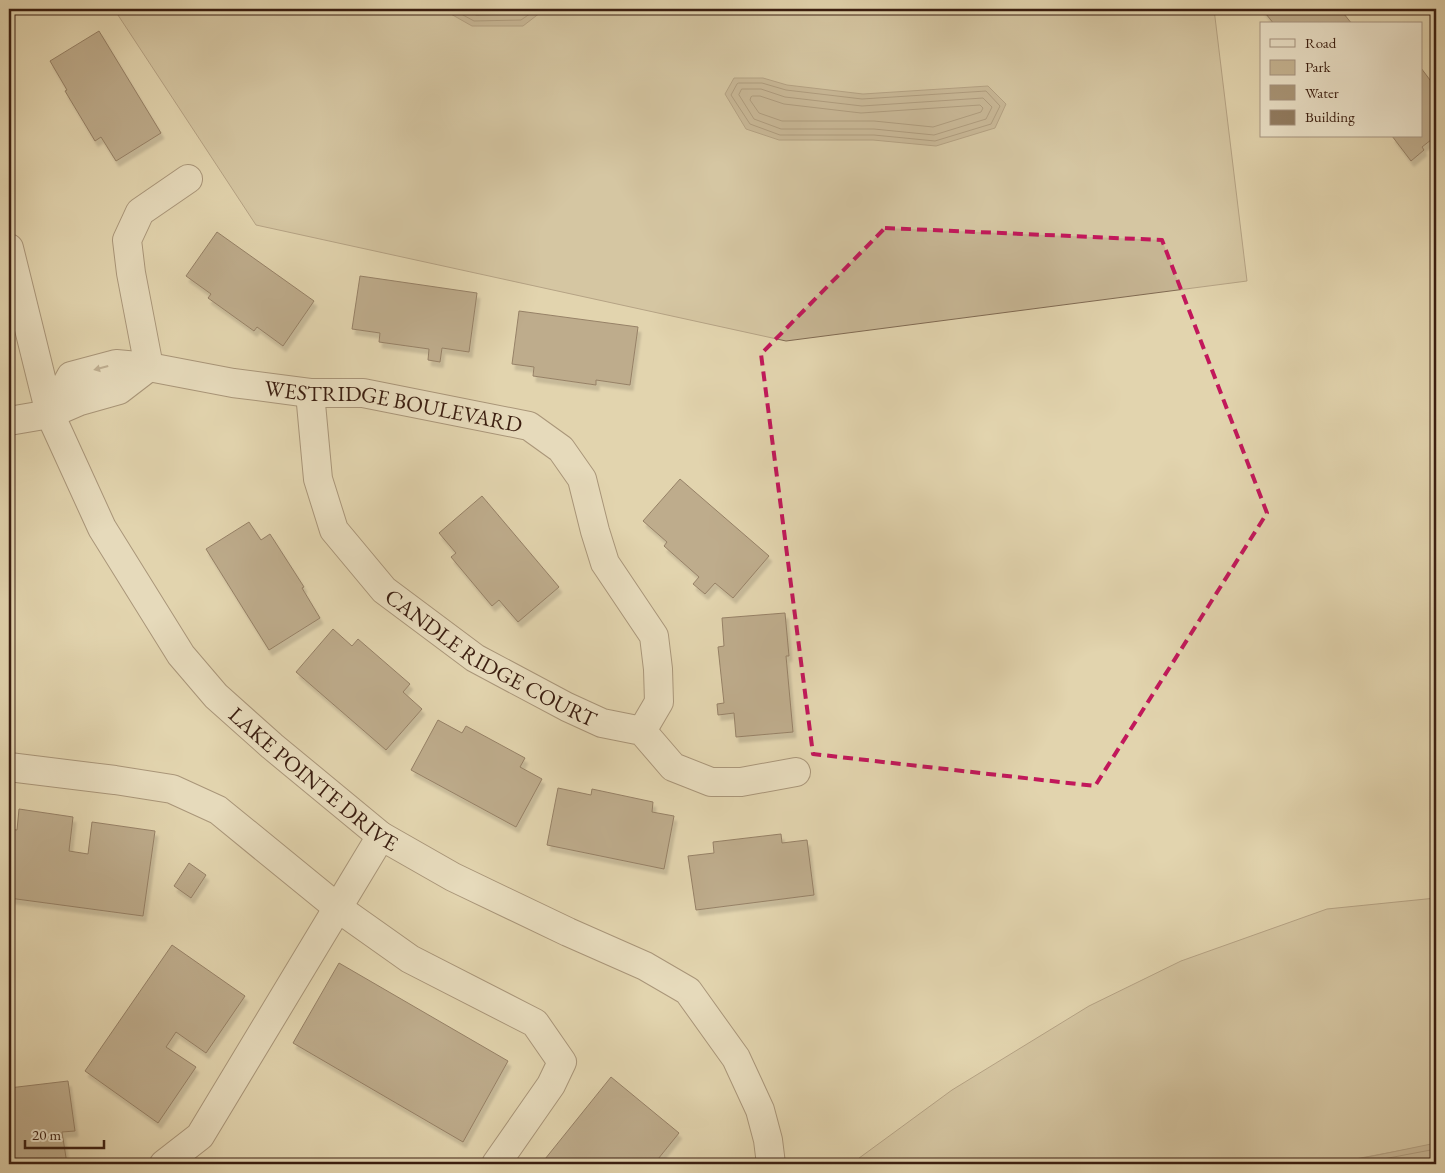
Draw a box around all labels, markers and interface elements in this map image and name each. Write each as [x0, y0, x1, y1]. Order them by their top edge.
legend [1260, 22, 1422, 138]
text: Road [1305, 33, 1337, 52]
text: Park [1305, 57, 1332, 76]
text: Water [1305, 83, 1339, 102]
text: Building [1305, 107, 1355, 126]
one-way arrow [93, 365, 108, 373]
street label: WESTRIDGE BOULEVARD [263, 373, 525, 439]
street label: CANDLE RIDGE COURT [379, 582, 602, 734]
street label: LAKE POINTE DRIVE [222, 700, 404, 858]
scale bar [25, 1118, 104, 1150]
text: 20 m [32, 1125, 61, 1144]

